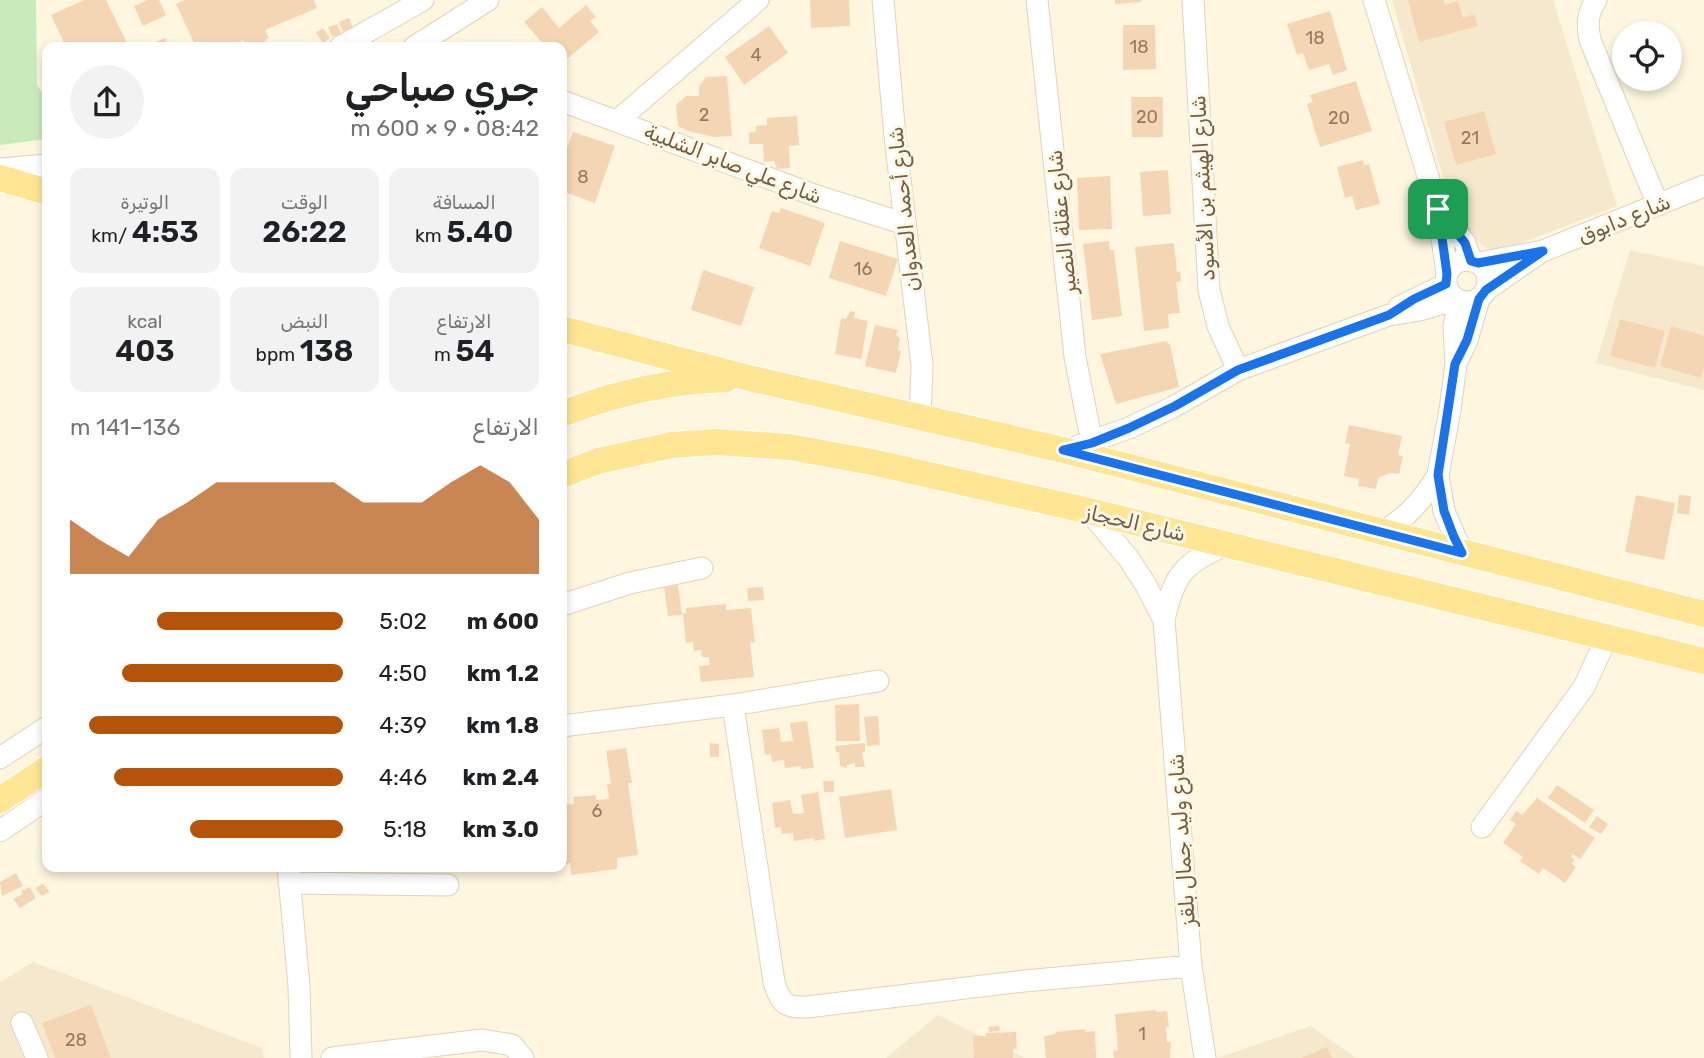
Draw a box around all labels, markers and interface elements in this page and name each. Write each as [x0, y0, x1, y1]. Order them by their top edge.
map controls [1612, 21, 1682, 91]
button: locate [1612, 21, 1682, 91]
house number: 18 [1305, 27, 1325, 49]
house number: 18 [1129, 36, 1149, 58]
house number: 4 [750, 44, 762, 66]
button: share [70, 65, 144, 139]
text: جري صباحي [345, 65, 539, 111]
street label: شارع الهيثم بن الأسود [1185, 94, 1222, 282]
house number: 2 [699, 104, 709, 126]
house number: 20 [1136, 106, 1158, 128]
house number: 20 [1328, 107, 1350, 129]
text: 08:42 · 9 × 600 m [350, 114, 539, 142]
street label: شارع علي صابر الشلبية [639, 118, 826, 213]
street label: شارع أحمد العدوان [882, 125, 927, 293]
house number: 21 [1461, 127, 1479, 149]
street label: شارع عقلة النصير [1041, 148, 1084, 298]
house number: 8 [577, 166, 589, 188]
pin [1408, 179, 1468, 239]
street label: شارع دابوق [1574, 189, 1675, 250]
icon: arrive [1419, 190, 1457, 228]
text: الوتيرة [120, 191, 169, 214]
text: الوقت [281, 191, 328, 214]
text: المسافة [433, 191, 496, 214]
text: 4:53 [132, 214, 198, 250]
text: 26:22 [262, 214, 347, 250]
text: 5.40 [446, 214, 513, 250]
text: /km [91, 224, 132, 247]
text: km [415, 224, 446, 247]
house number: 16 [854, 258, 872, 280]
text: kcal [127, 310, 162, 333]
text: النبض [281, 310, 328, 333]
text: الارتفاع [437, 310, 492, 333]
text: 403 [115, 333, 175, 369]
text: 138 [300, 333, 353, 369]
text: 54 [455, 333, 494, 369]
text: bpm [256, 343, 300, 366]
text: m [434, 343, 455, 366]
text: 136–141 m [70, 413, 180, 441]
text: الارتفاع [473, 413, 539, 441]
street label: شارع الحجاز [1080, 498, 1188, 548]
text: 5:02 [379, 607, 427, 635]
text: 600 m [467, 607, 539, 635]
text: 4:50 [379, 659, 427, 687]
text: 1.2 km [467, 659, 539, 687]
text: 4:39 [379, 711, 427, 739]
text: 1.8 km [466, 711, 539, 739]
street label: شارع وليد جمال بلقز [1163, 753, 1202, 929]
text: 4:46 [379, 763, 427, 791]
text: 2.4 km [463, 763, 539, 791]
house number: 6 [592, 800, 603, 822]
text: 5:18 [383, 815, 427, 843]
text: 3.0 km [462, 815, 539, 843]
house number: 1 [1138, 1023, 1146, 1045]
house number: 28 [65, 1029, 87, 1051]

